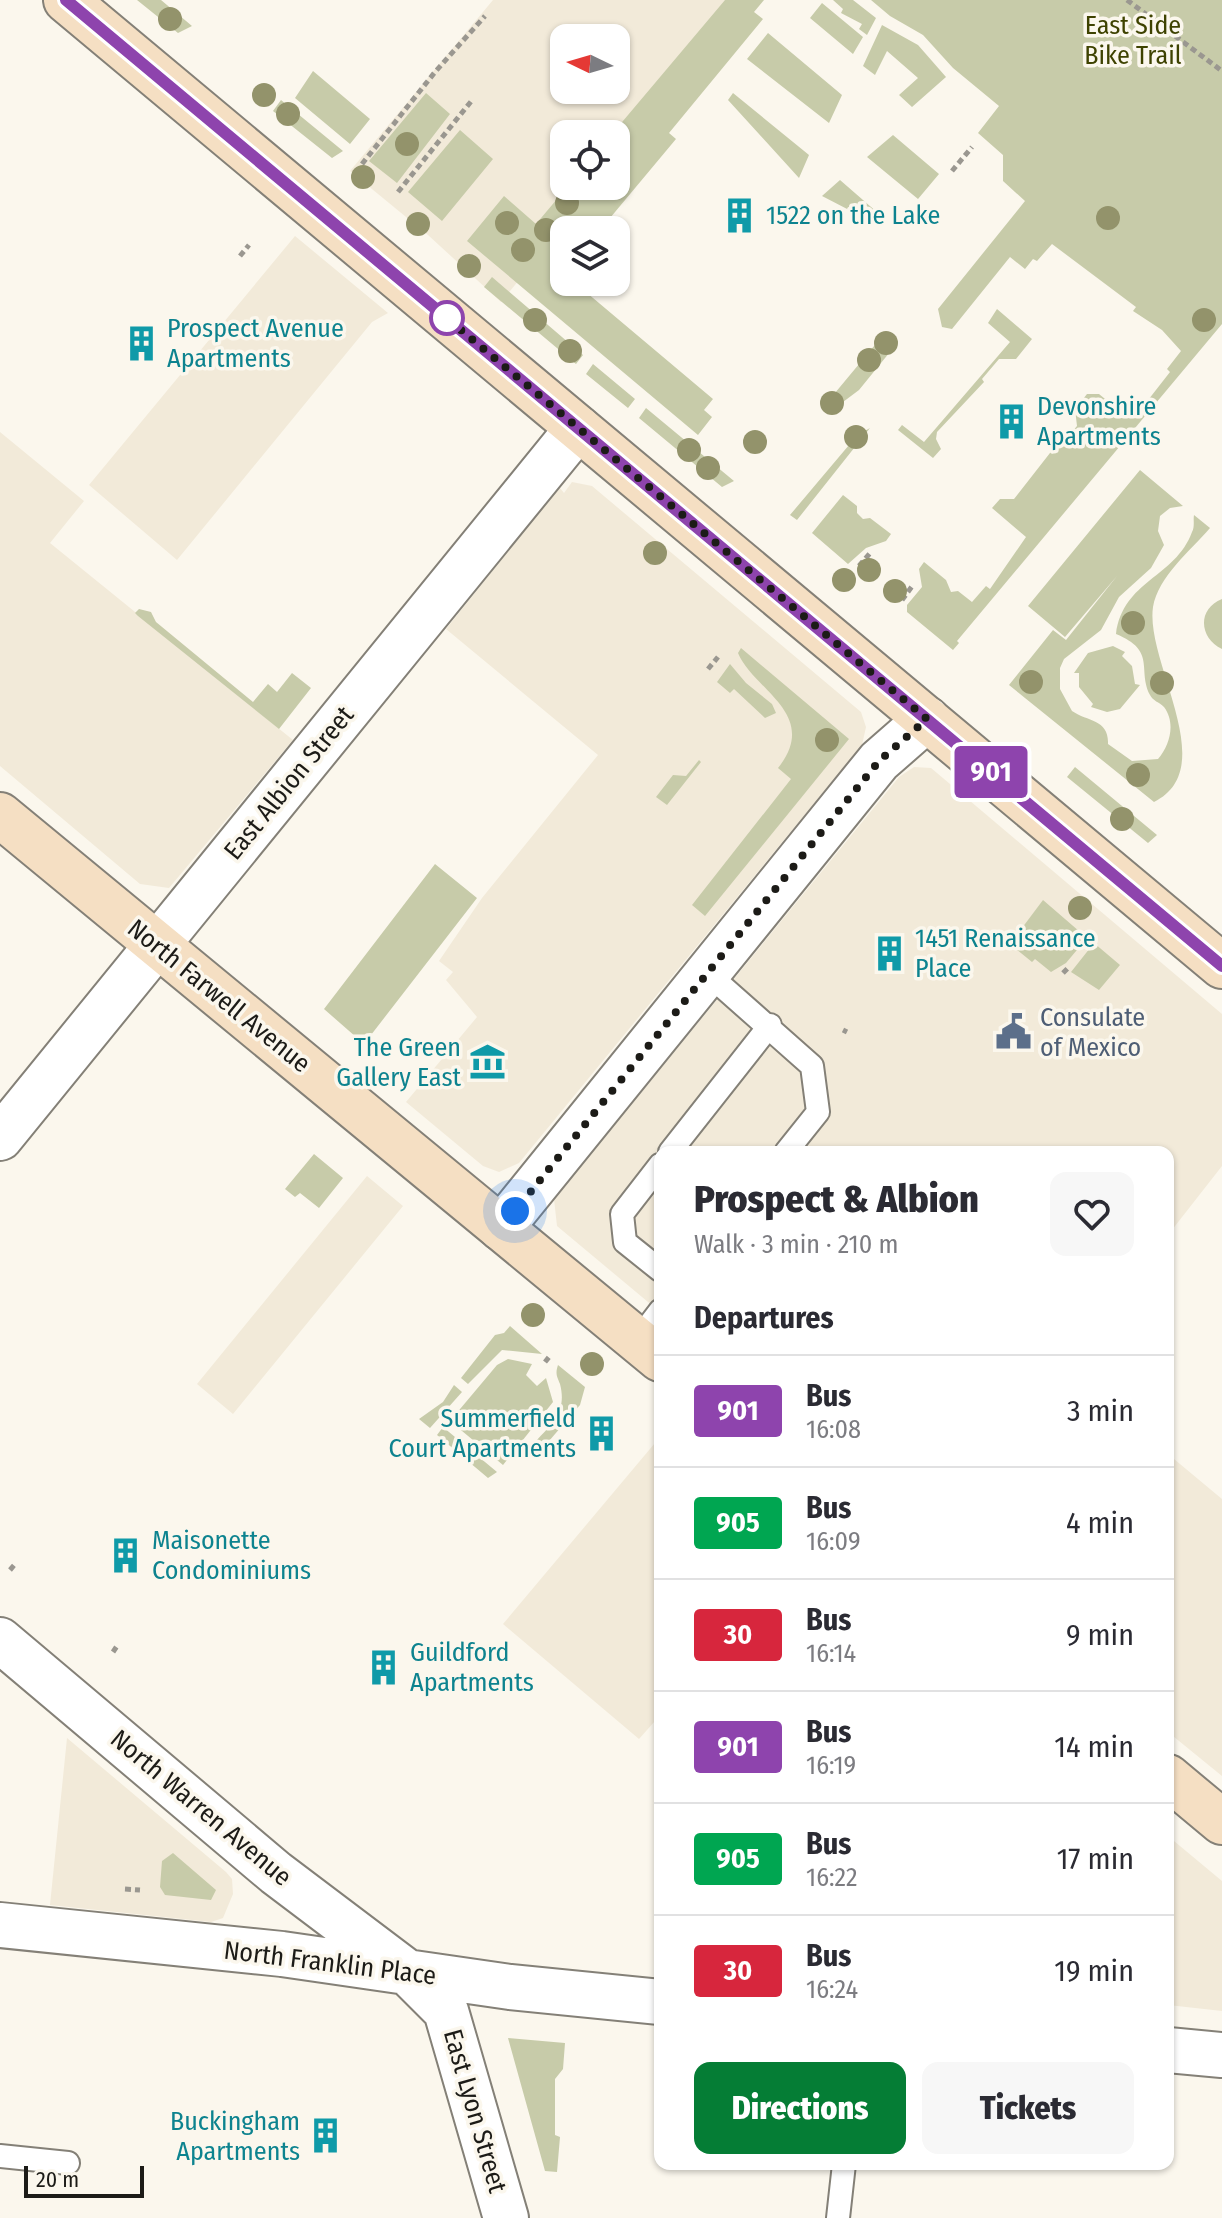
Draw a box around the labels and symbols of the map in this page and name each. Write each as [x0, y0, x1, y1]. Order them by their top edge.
park label: East Side Bike Trail [1084, 10, 1182, 71]
north arrow [550, 24, 630, 104]
building icon: 1522 on the Lake [721, 196, 759, 234]
place label: 1522 on the Lake [766, 200, 940, 231]
unlabelled marker [430, 301, 464, 335]
place label: Prospect Avenue Apartments [167, 313, 344, 374]
building icon: Prospect Avenue Apartments [122, 324, 160, 362]
place label: Devonshire Apartments [1037, 391, 1161, 452]
building icon: Devonshire Apartments [992, 402, 1030, 440]
street label: East Albion Street [218, 700, 361, 866]
line badge: 901 [945, 746, 1037, 798]
street label: North Farwell Avenue [121, 913, 317, 1079]
place label: 1451 Renaissance Place [915, 923, 1096, 984]
building icon: 1451 Renaissance Place [870, 934, 908, 972]
place label: Consulate of Mexico [1040, 1002, 1145, 1063]
public building icon: Consulate of Mexico [995, 1013, 1033, 1051]
place label: The Green Gallery East [336, 1032, 461, 1093]
museum icon: The Green Gallery East [468, 1043, 506, 1081]
your location [495, 1191, 535, 1231]
place label: Summerfield Court Apartments [389, 1403, 576, 1464]
building icon: Summerfield Court Apartments [583, 1414, 621, 1452]
place label: Maisonette Condominiums [152, 1525, 311, 1586]
building icon: Maisonette Condominiums [107, 1536, 145, 1574]
place label: Guildford Apartments [410, 1637, 534, 1698]
building icon: Guildford Apartments [365, 1648, 403, 1686]
street label: North Warren Avenue [104, 1723, 298, 1893]
street label: North Franklin Place [222, 1935, 438, 1991]
street label: East Lyon Street [437, 2026, 513, 2197]
place label: Buckingham Apartments [170, 2106, 300, 2167]
building icon: Buckingham Apartments [307, 2117, 345, 2155]
scale bar [24, 2162, 144, 2198]

